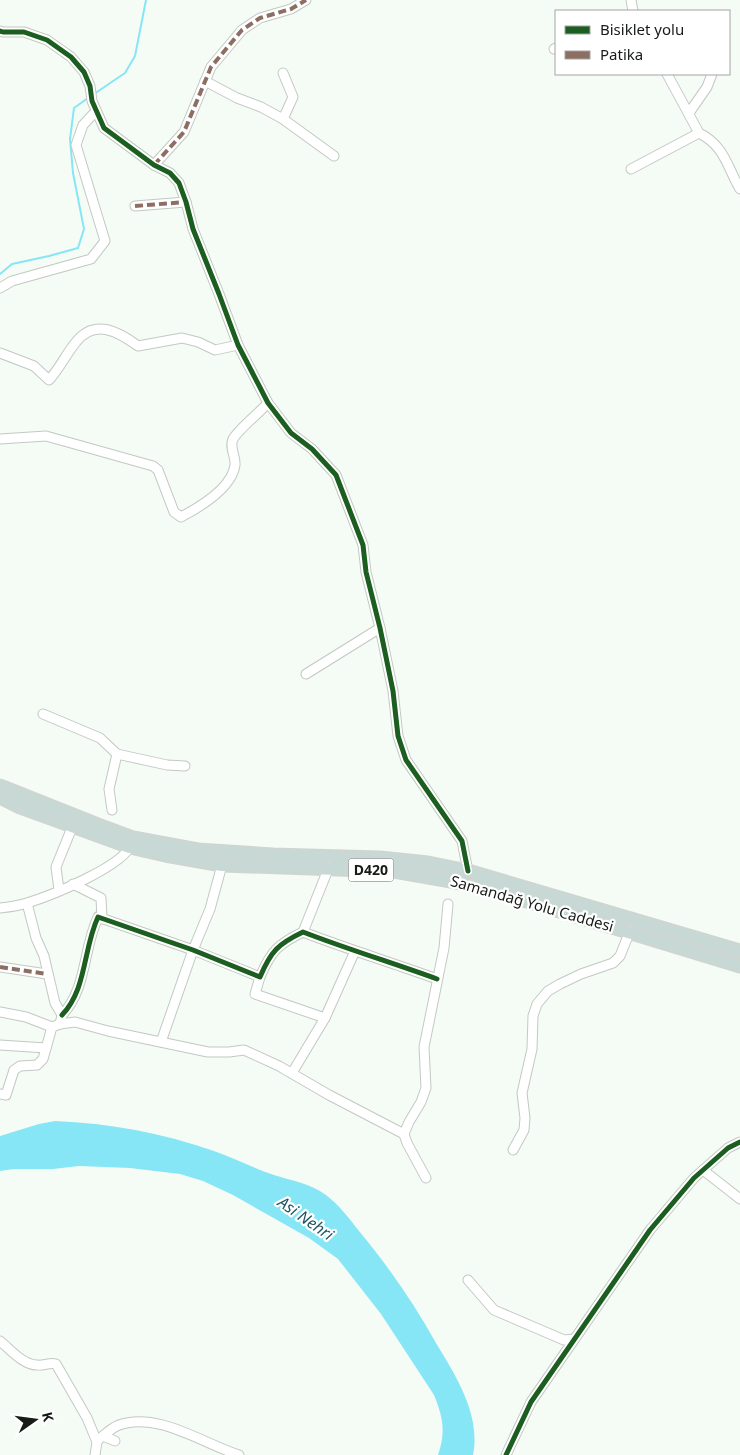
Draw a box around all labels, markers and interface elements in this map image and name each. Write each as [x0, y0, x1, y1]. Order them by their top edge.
legend [555, 10, 730, 75]
text: Bisiklet yolu [600, 19, 684, 39]
text: Patika [600, 44, 643, 64]
road number: D420 [348, 858, 394, 882]
street label: Samandağ Yolu Caddesi [448, 870, 616, 936]
water label: Asi Nehri [273, 1190, 339, 1246]
north arrow [10, 1395, 60, 1445]
text: K [38, 1410, 59, 1424]

